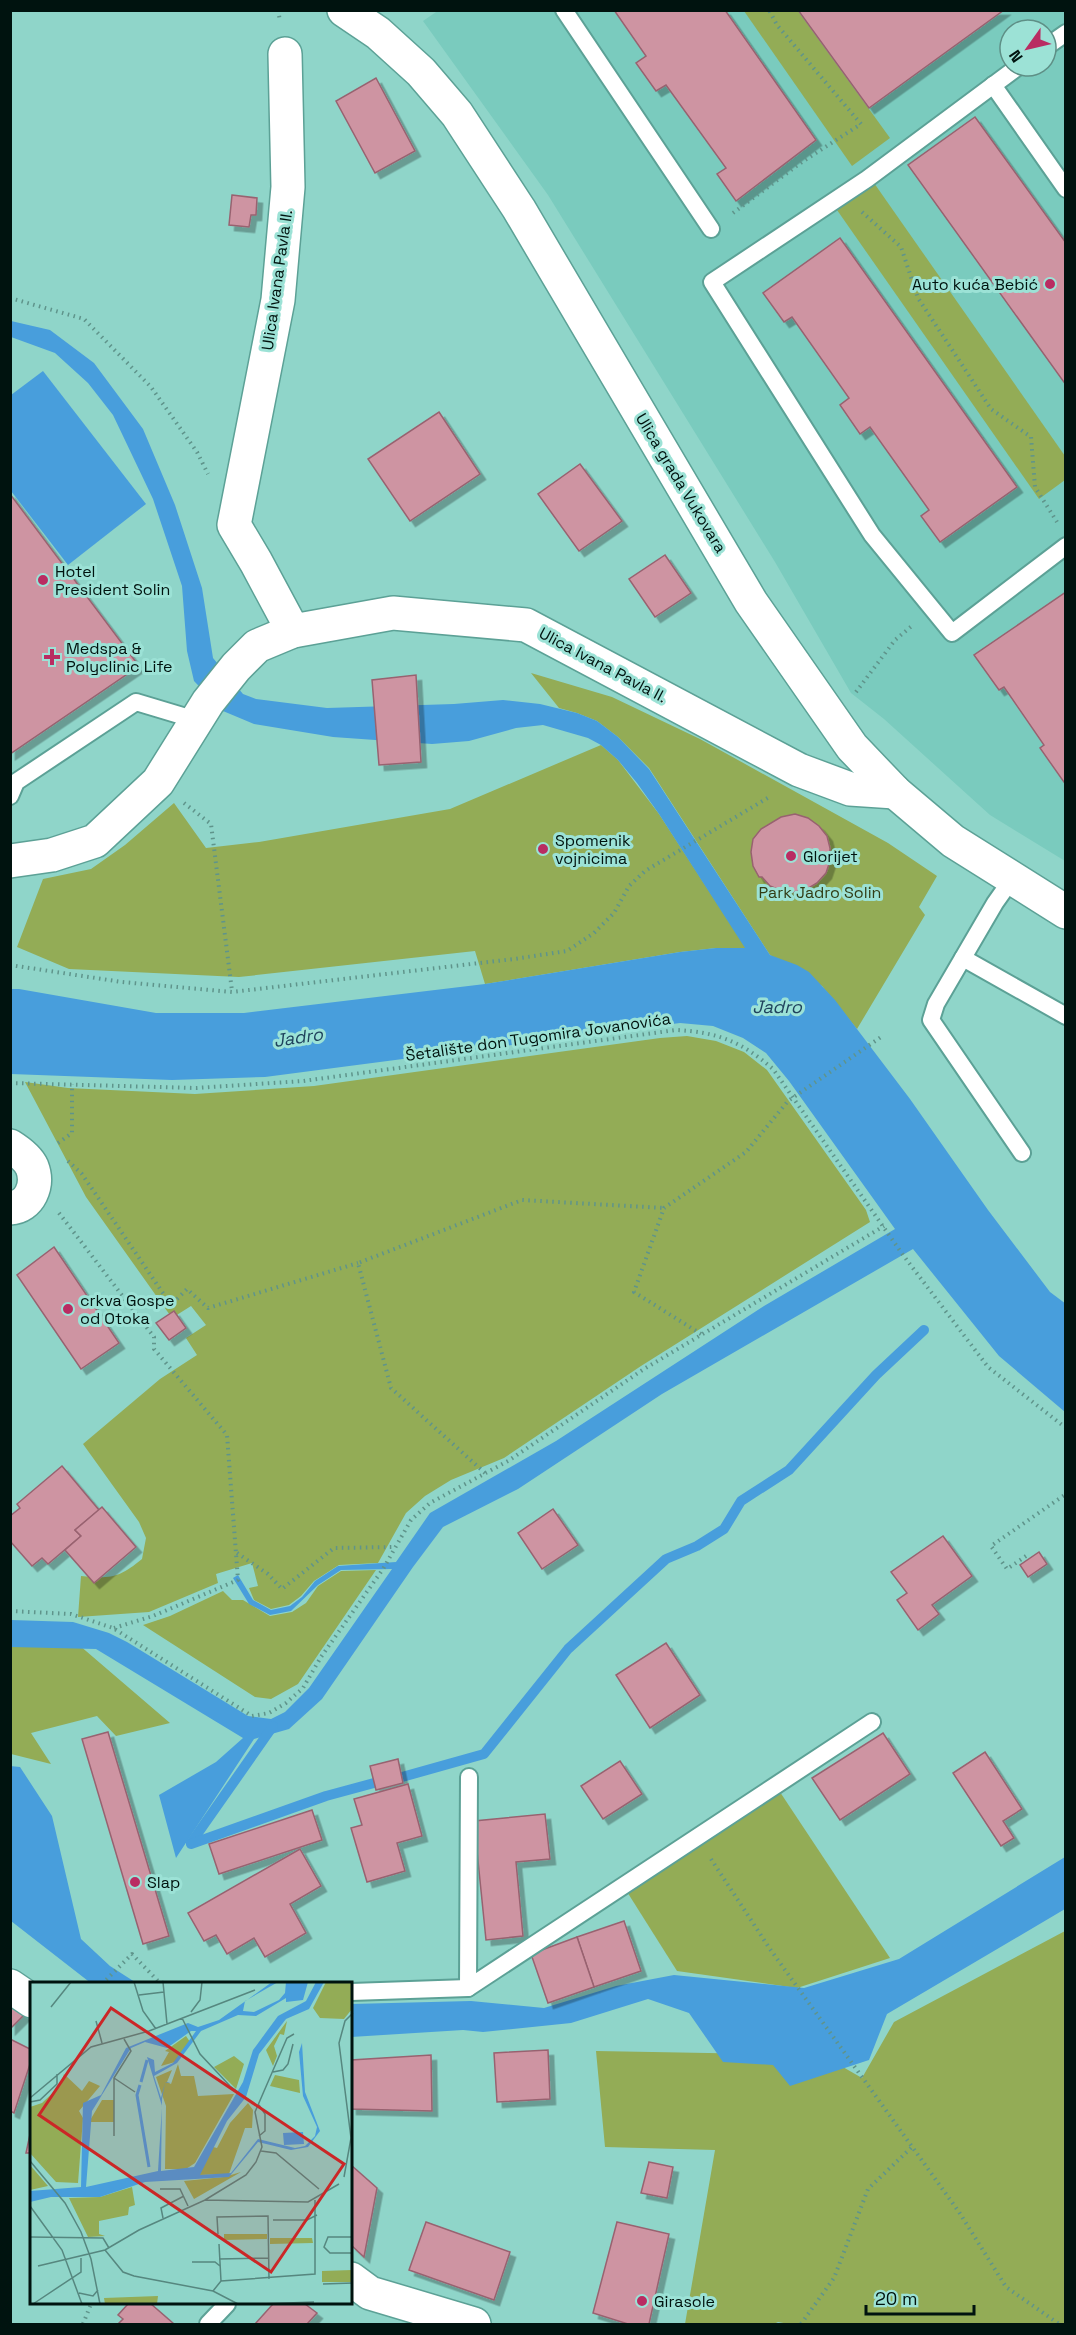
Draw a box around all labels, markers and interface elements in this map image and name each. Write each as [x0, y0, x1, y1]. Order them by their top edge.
north arrow [998, 18, 1058, 78]
text: N [1004, 46, 1028, 66]
street label: Ulica Ivana Pavla II. [257, 208, 297, 352]
place label: Auto kuća Bebić [912, 274, 1038, 295]
marker: Auto kuća Bebić [1043, 277, 1057, 291]
street label: Ulica grada Vukovara [631, 409, 731, 557]
place label: Hotel President Solin [55, 561, 170, 600]
marker: Hotel President Solin [36, 573, 50, 587]
street label: Ulica Ivana Pavla II. [535, 622, 671, 708]
place label: Medspa & Polyclinic Life [66, 638, 173, 677]
marker: Medspa & Polyclinic Life [43, 648, 61, 666]
place label: Spomenik vojnicima [555, 830, 631, 869]
marker: Spomenik vojnicima [536, 842, 550, 856]
place label: Glorijet [803, 846, 858, 867]
marker: Glorijet [784, 849, 798, 863]
park label: Park Jadro Solin [759, 882, 881, 903]
water label: Jadro [752, 995, 803, 1018]
street label: Šetalište don Tugomira Jovanovića [404, 1008, 672, 1066]
water label: Jadro [272, 1022, 325, 1052]
place label: crkva Gospe od Otoka [80, 1290, 175, 1329]
marker: crkva Gospe od Otoka [61, 1302, 75, 1316]
place label: Slap [147, 1872, 180, 1893]
marker: Slap [128, 1875, 142, 1889]
inset map [30, 1982, 352, 2305]
scale bar [866, 2278, 974, 2316]
text: 20 m [875, 2287, 918, 2310]
place label: Girasole [654, 2291, 715, 2312]
marker: Girasole [635, 2294, 649, 2308]

